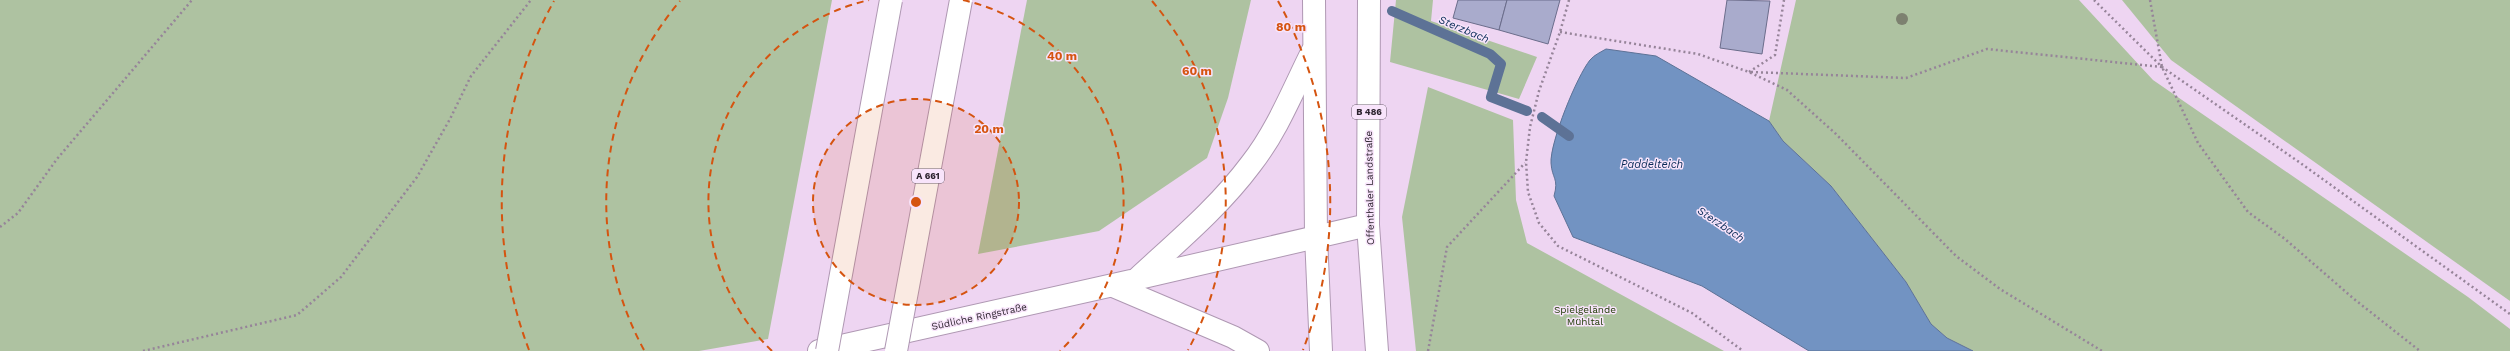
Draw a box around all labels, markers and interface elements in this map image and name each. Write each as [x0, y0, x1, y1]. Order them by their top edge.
water label: Sterzbach [1437, 13, 1491, 46]
text: 80 m [1276, 20, 1306, 34]
text: 40 m [1047, 49, 1077, 63]
text: 60 m [1182, 64, 1212, 78]
road number: B 486 [1352, 105, 1386, 119]
text: 20 m [974, 122, 1004, 136]
street label: Offenthaler Landstraße [1363, 131, 1376, 245]
water label: Paddelteich [1621, 158, 1683, 171]
road number: A 661 [912, 169, 944, 183]
centre of rings [909, 195, 923, 209]
water label: Sterzbach [1695, 204, 1747, 245]
street label: Südliche Ringstraße [930, 301, 1028, 332]
park label: Spielgelände Mühltal [1554, 304, 1616, 327]

